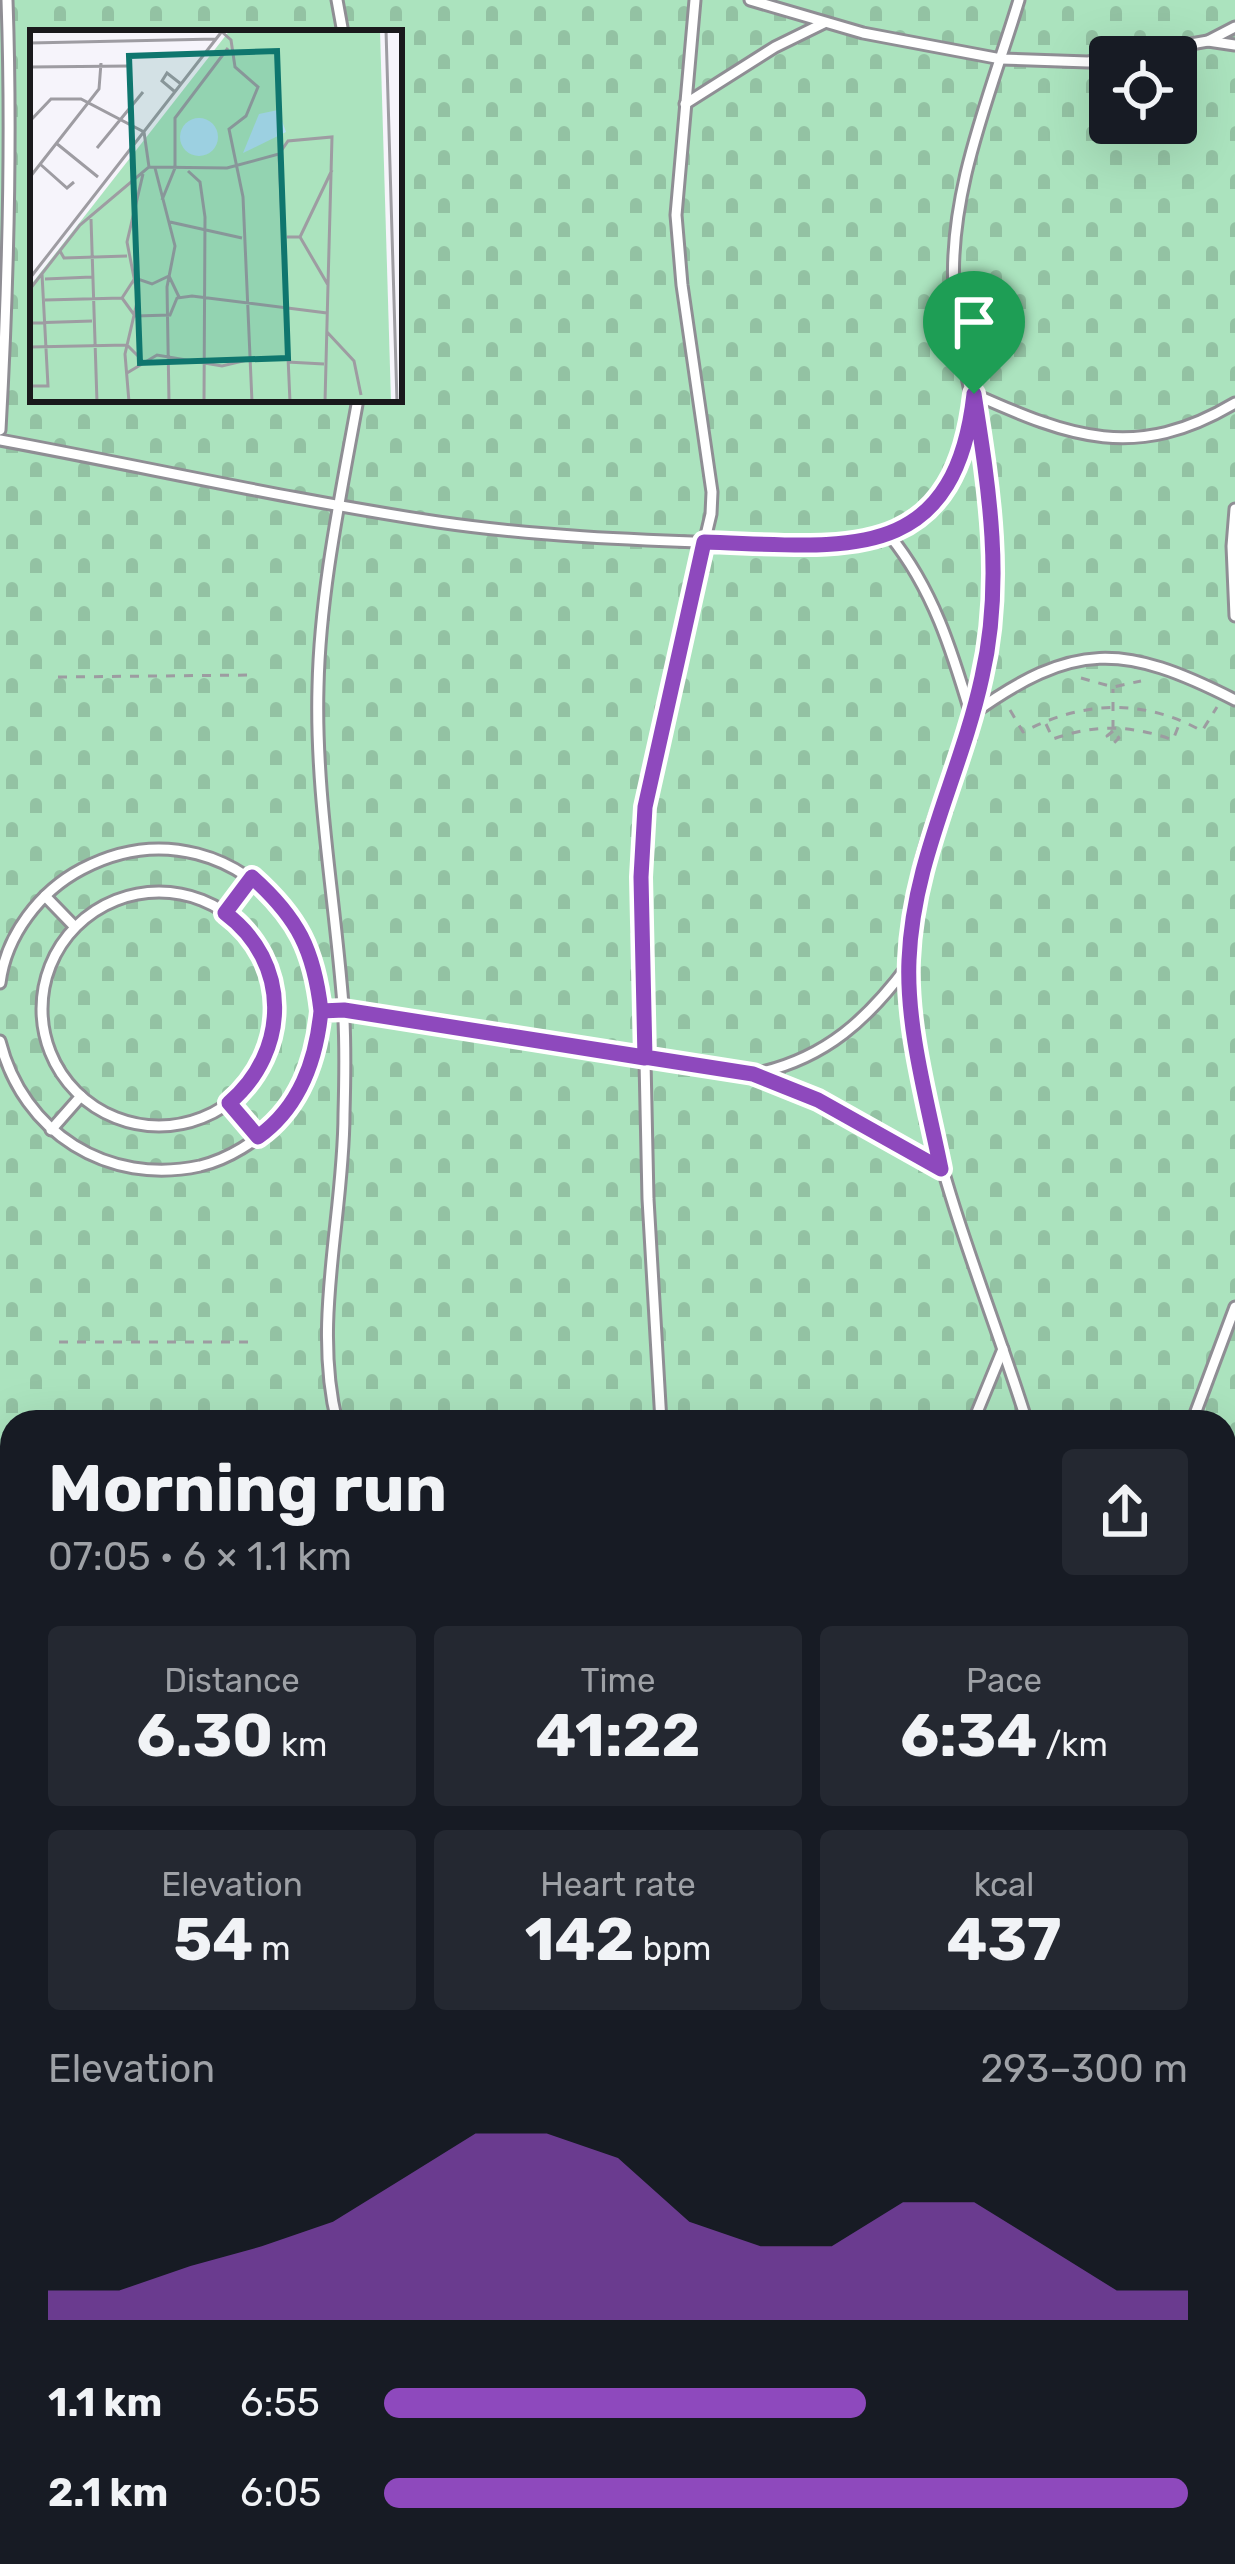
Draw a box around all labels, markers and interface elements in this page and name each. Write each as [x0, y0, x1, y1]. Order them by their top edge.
inset map [30, 30, 402, 402]
map controls [1089, 36, 1197, 144]
button: locate [1089, 36, 1197, 144]
pin [923, 271, 1025, 394]
icon: arrive [941, 289, 1007, 355]
text: Morning run [48, 1449, 447, 1528]
button: share [1062, 1449, 1188, 1575]
text: 07:05 · 6 × 1.1 km [48, 1534, 352, 1580]
text: Distance [164, 1661, 300, 1700]
text: Time [581, 1661, 655, 1700]
text: Pace [966, 1661, 1042, 1700]
text: 6.30 [137, 1700, 273, 1771]
text: 41:22 [536, 1700, 700, 1771]
text: 6:34 [900, 1700, 1037, 1771]
text: km [273, 1725, 327, 1764]
text: /km [1037, 1725, 1108, 1764]
text: Elevation [161, 1865, 303, 1904]
text: Heart rate [540, 1865, 696, 1904]
text: kcal [974, 1865, 1034, 1904]
text: 54 [173, 1904, 253, 1975]
text: 142 [525, 1904, 635, 1975]
text: 437 [947, 1904, 1061, 1975]
text: m [253, 1929, 291, 1968]
text: bpm [635, 1929, 711, 1968]
text: Elevation [48, 2046, 215, 2092]
text: 293–300 m [980, 2046, 1188, 2092]
text: 1.1 km [48, 2380, 162, 2426]
text: 6:55 [240, 2380, 320, 2426]
text: 2.1 km [48, 2470, 168, 2516]
text: 6:05 [240, 2470, 321, 2516]

